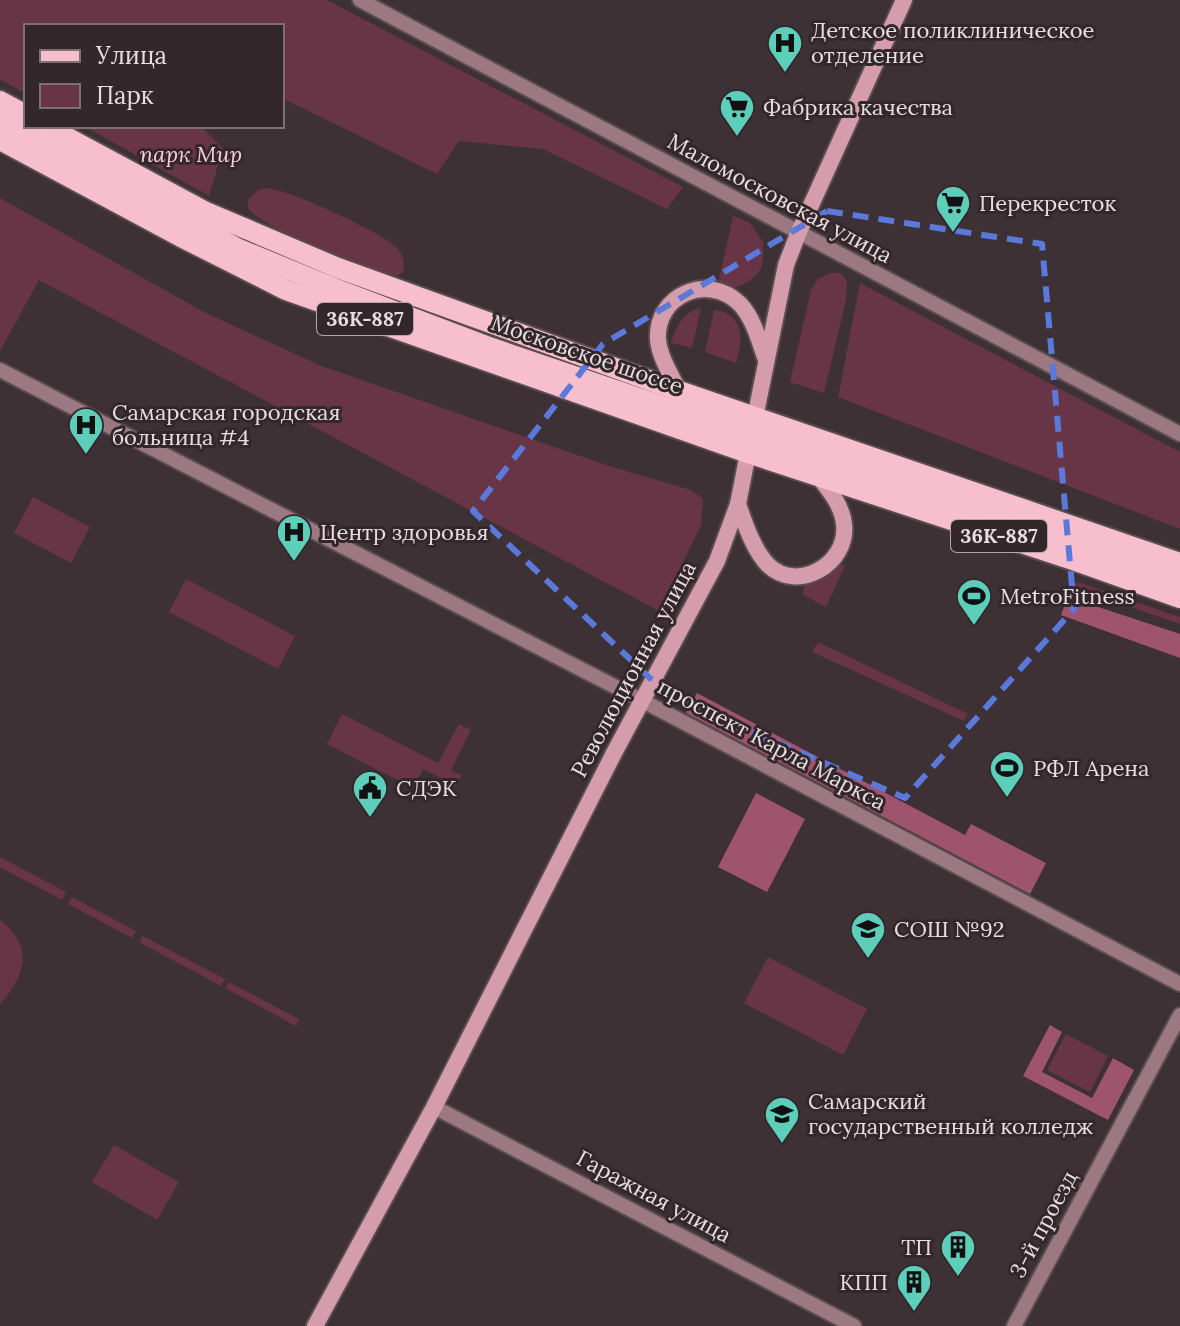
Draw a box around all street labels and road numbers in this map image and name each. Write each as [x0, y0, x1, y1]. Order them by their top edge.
street label: Маломосковская улица [663, 127, 897, 269]
road number: 36К-887 [317, 303, 413, 335]
street label: Московское шоссе [487, 308, 687, 400]
road number: 36К-887 [951, 520, 1047, 552]
street label: Революционная улица [564, 556, 702, 782]
street label: проспект Карла Маркса [653, 672, 891, 816]
street label: Гаражная улица [572, 1143, 736, 1249]
street label: 3-й проезд [1003, 1166, 1083, 1282]

